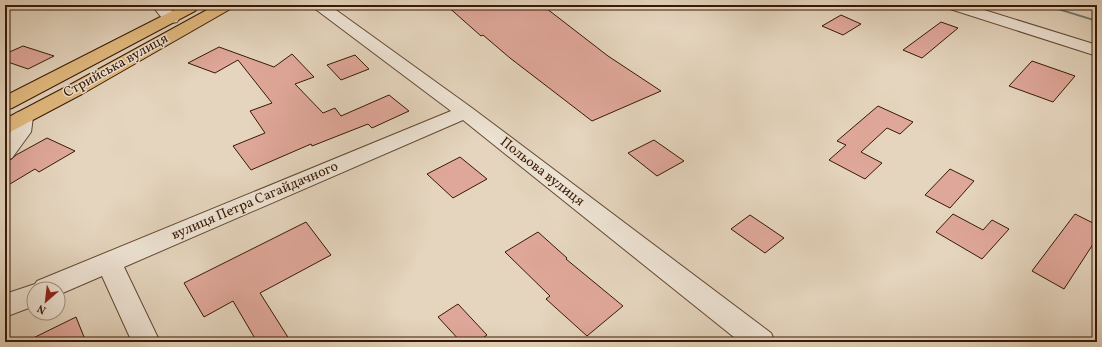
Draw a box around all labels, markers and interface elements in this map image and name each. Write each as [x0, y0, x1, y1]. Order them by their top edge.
street label: Стрийська вулиця [60, 29, 172, 103]
street label: Польова вулиця [496, 133, 588, 211]
street label: вулиця Петра Сагайдачного [169, 157, 341, 245]
north arrow [26, 281, 66, 321]
text: N [35, 300, 49, 317]

